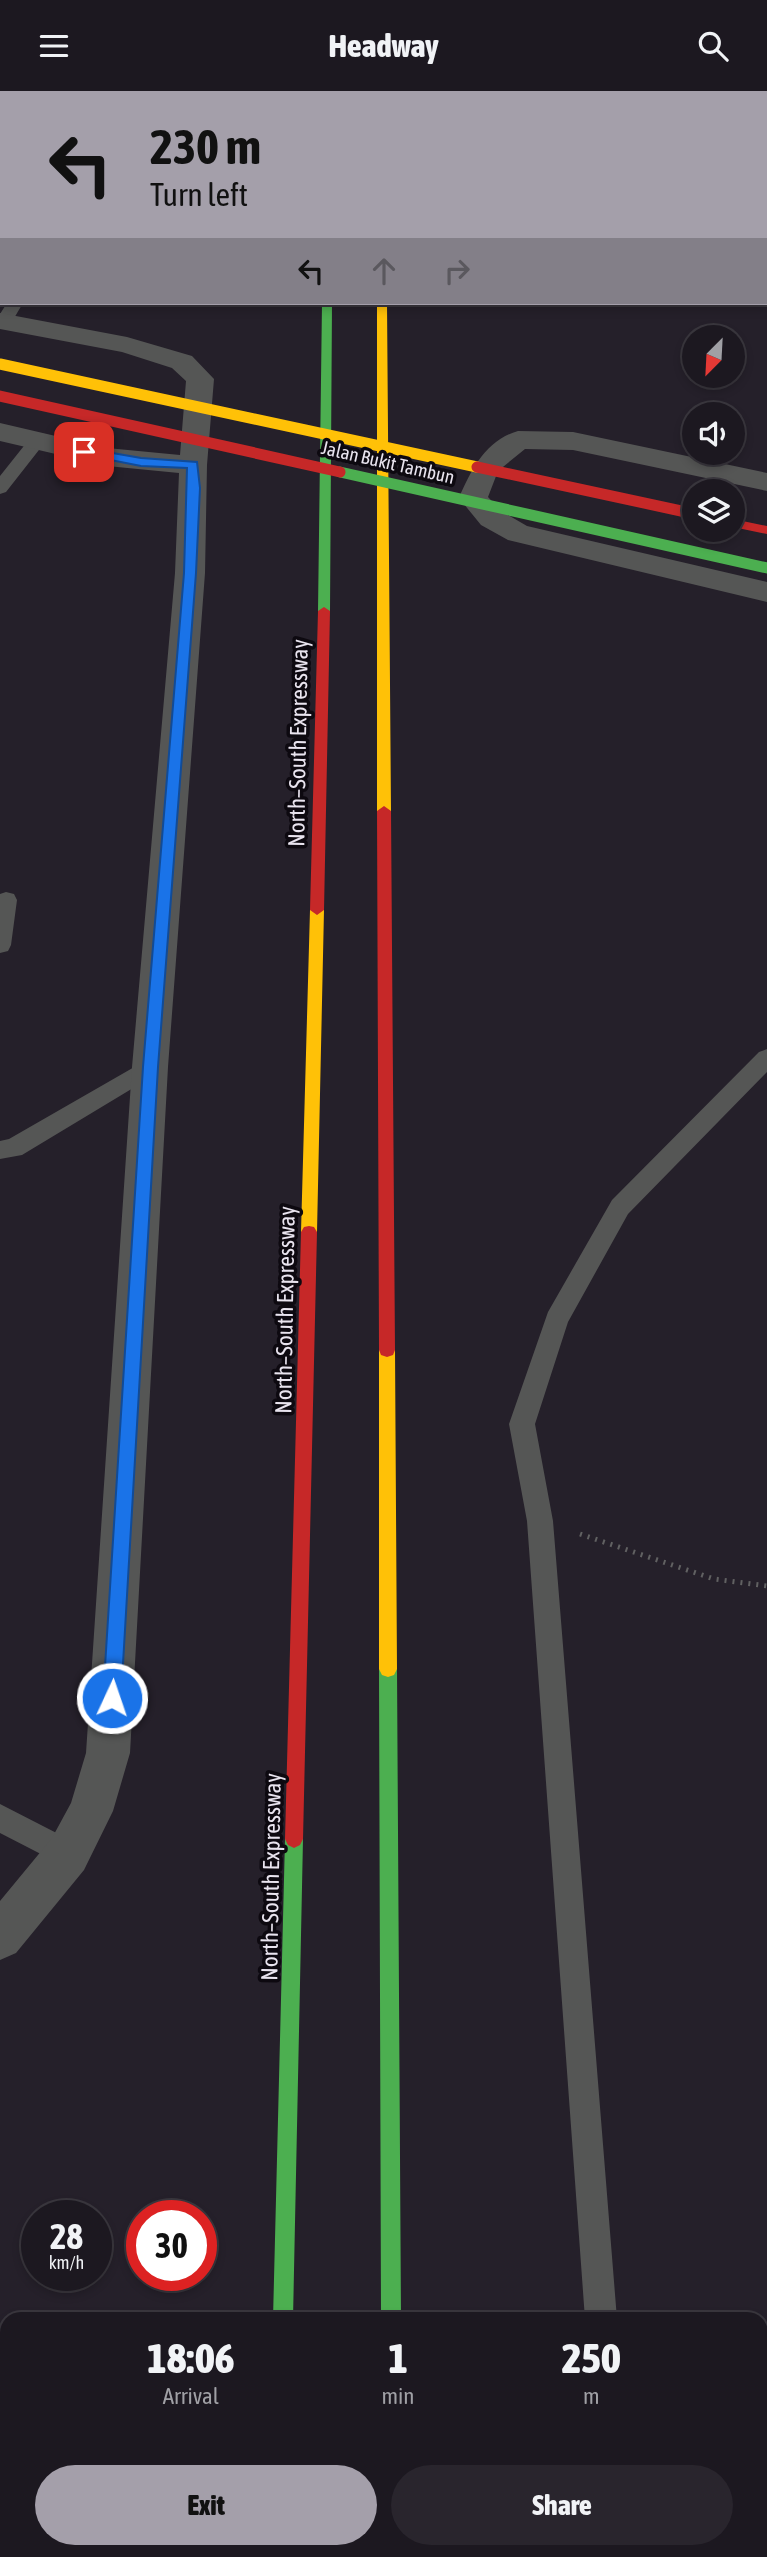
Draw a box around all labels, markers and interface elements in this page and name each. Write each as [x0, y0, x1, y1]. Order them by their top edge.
icon: menu [35, 27, 73, 65]
text: Headway [328, 27, 439, 64]
icon: search [694, 27, 732, 65]
text: 230 m [150, 118, 261, 174]
icon: left [35, 119, 126, 210]
text: Turn left [150, 176, 248, 213]
icon: left [292, 252, 330, 290]
icon: ahead [365, 252, 403, 290]
icon: right [438, 252, 476, 290]
north arrow [682, 325, 746, 389]
map controls [682, 325, 745, 542]
button: sound [682, 402, 745, 465]
pin [54, 422, 114, 482]
icon: arrive [65, 433, 103, 471]
street label: Jalan Bukit Tambun [319, 436, 457, 488]
button: layers [682, 479, 745, 542]
street label: North–South Expressway [283, 639, 313, 847]
street label: North–South Expressway [270, 1206, 300, 1414]
position arrow [75, 1661, 149, 1735]
street label: North–South Expressway [256, 1773, 286, 1981]
speed limit sign: 30 [126, 2200, 217, 2291]
text: 28 [50, 2216, 83, 2256]
text: km/h [49, 2252, 84, 2273]
text: 18:06 [147, 2334, 234, 2382]
text: 1 [388, 2334, 408, 2382]
text: 250 [562, 2334, 621, 2382]
text: Arrival [163, 2383, 219, 2409]
text: min [382, 2383, 415, 2409]
text: m [583, 2383, 600, 2409]
button: Exit [35, 2465, 377, 2545]
button: Share [391, 2465, 733, 2545]

